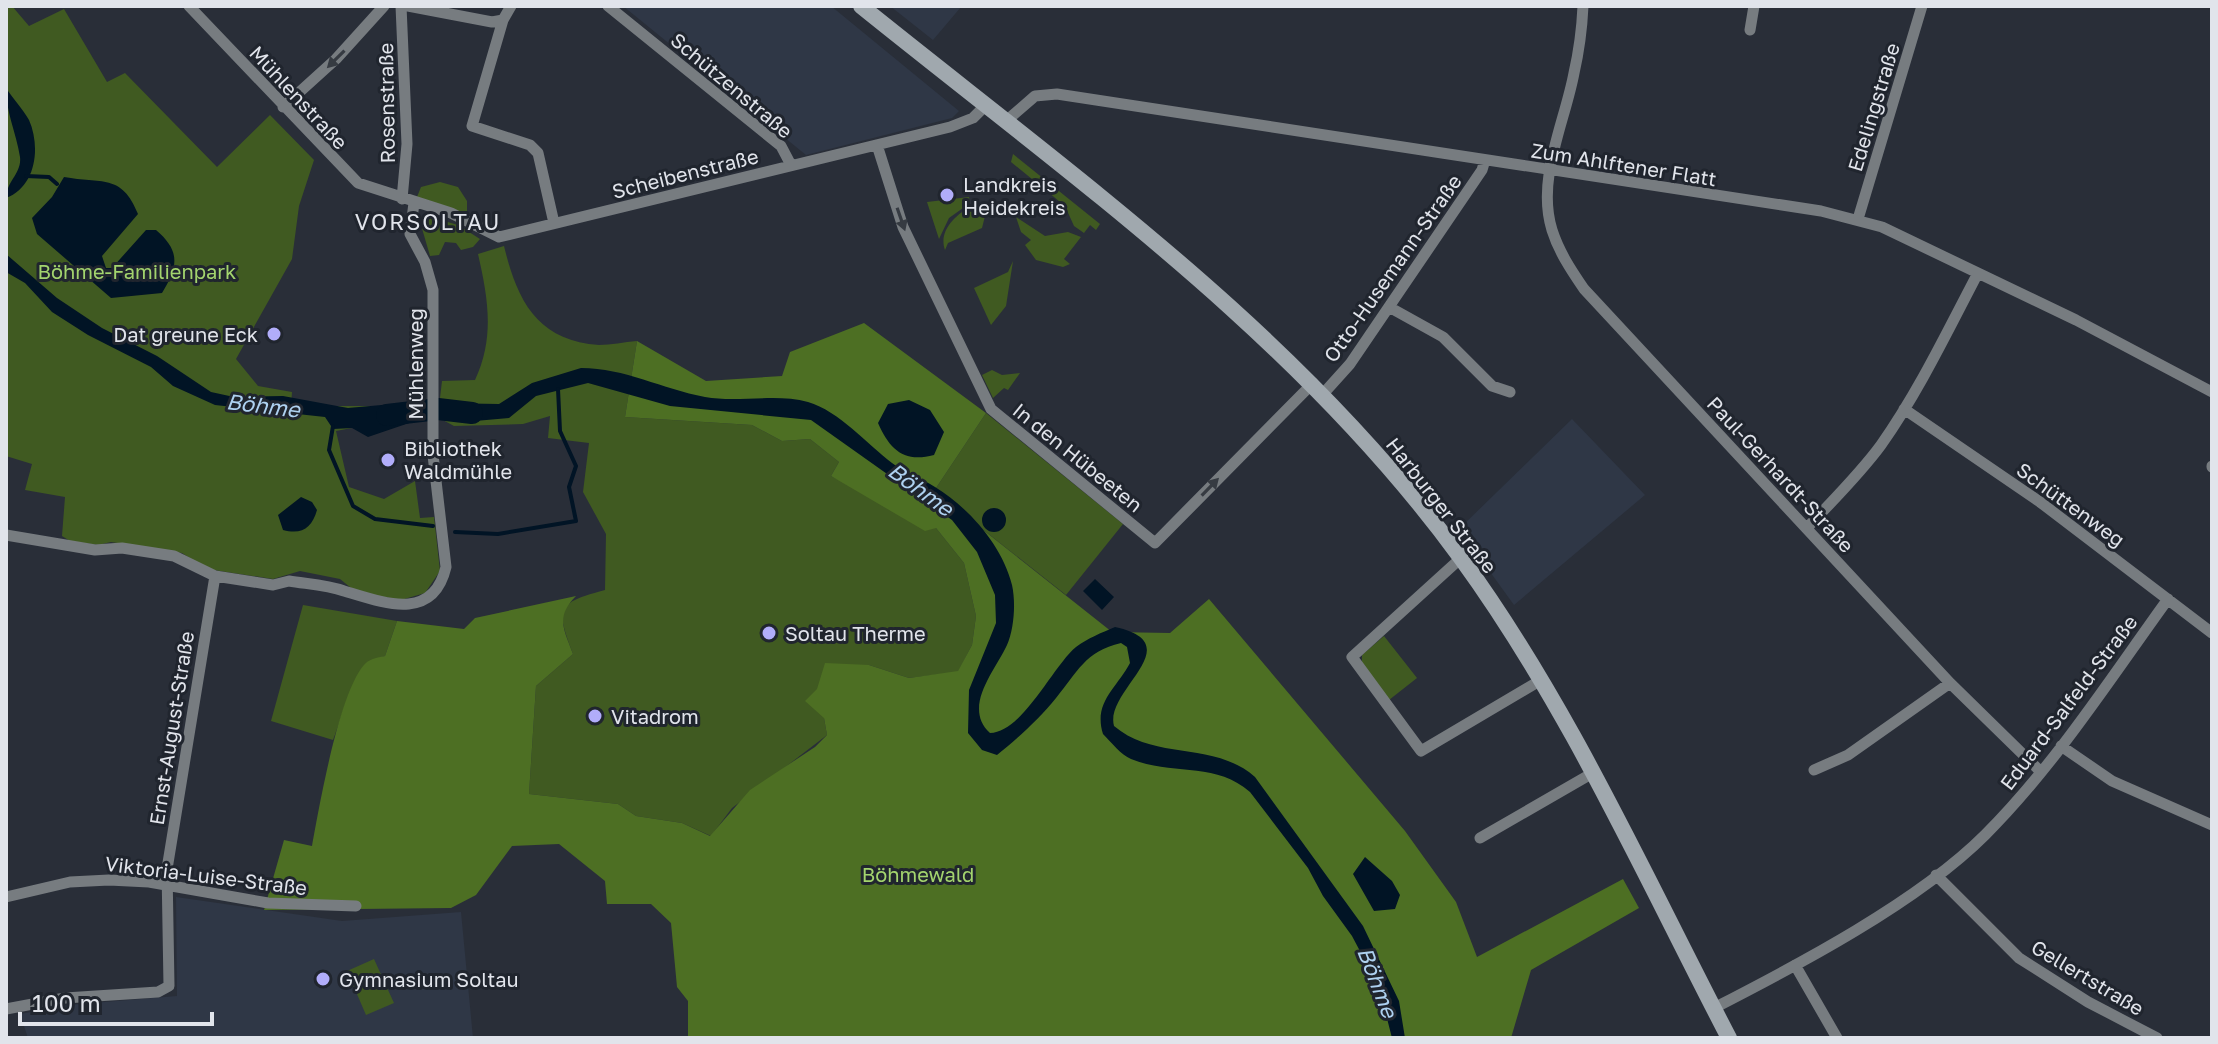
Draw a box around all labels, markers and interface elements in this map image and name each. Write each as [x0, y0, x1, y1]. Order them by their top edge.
street label: Schützenstraße [666, 27, 798, 143]
street label: Mühlenstraße [245, 40, 353, 154]
street label: Edelingstraße [1842, 40, 1904, 174]
street label: Rosenstraße [373, 42, 399, 164]
one-way arrow [327, 49, 346, 67]
street label: Zum Ahlftener Flatt [1530, 138, 1718, 190]
street label: Scheibenstraße [609, 143, 761, 203]
street label: Otto-Husemann-Straße [1318, 170, 1466, 366]
place label: Landkreis Heidekreis [963, 172, 1066, 219]
marker: Landkreis Heidekreis [938, 186, 956, 204]
one-way arrow [896, 207, 908, 231]
district label: VORSOLTAU [355, 208, 501, 235]
park label: Böhme-Familienpark [38, 259, 236, 283]
street label: Mühlenweg [403, 308, 427, 420]
place label: Dat greune Eck [113, 322, 258, 346]
marker: Dat greune Eck [265, 325, 283, 343]
water label: Böhme [225, 387, 303, 423]
street label: Paul-Gerhardt-Straße [1703, 391, 1859, 557]
street label: In den Hübeeten [1008, 397, 1148, 517]
street label: Harburger Straße [1382, 432, 1502, 578]
place label: Bibliothek Waldmühle [404, 436, 512, 483]
marker: Bibliothek Waldmühle [379, 451, 397, 469]
water label: Böhme [883, 456, 961, 523]
street label: Schüttenweg [2012, 457, 2130, 551]
one-way arrow [1200, 478, 1219, 497]
street label: Eduard-Salfeld-Straße [1994, 610, 2142, 794]
place label: Soltau Therme [785, 621, 926, 645]
marker: Soltau Therme [760, 624, 778, 642]
street label: Ernst-August-Straße [144, 629, 198, 827]
place label: Vitadrom [611, 704, 699, 728]
marker: Vitadrom [586, 707, 604, 725]
street label: Viktoria-Luise-Straße [104, 851, 308, 899]
park label: Böhmewald [862, 862, 974, 886]
street label: Gellertstraße [2027, 934, 2149, 1020]
water label: Böhme [1352, 943, 1405, 1023]
place label: Gymnasium Soltau [339, 967, 519, 991]
marker: Gymnasium Soltau [314, 970, 332, 988]
scale bar [20, 976, 212, 1026]
text: 100 m [32, 988, 101, 1017]

